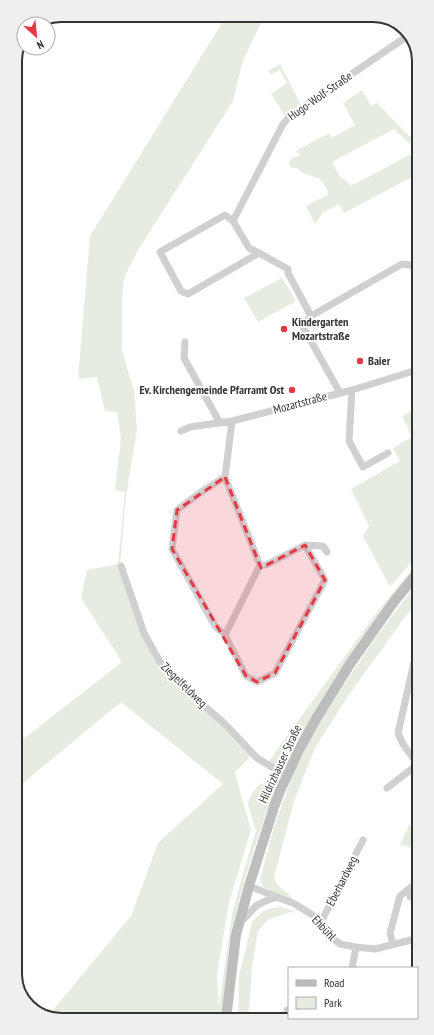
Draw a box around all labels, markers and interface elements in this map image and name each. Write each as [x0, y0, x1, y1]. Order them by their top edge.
north arrow [16, 16, 56, 56]
text: N [35, 37, 46, 53]
street label: Hugo-Wolf-Straße [285, 68, 355, 123]
place label: Kindergarten Mozartstraße [292, 314, 350, 343]
marker: Kindergarten Mozartstraße [279, 324, 289, 334]
place label: Baier [368, 353, 391, 368]
marker: Baier [355, 356, 365, 366]
place label: Ev. Kirchengemeinde Pfarramt Ost [139, 382, 284, 397]
marker: Ev. Kirchengemeinde Pfarramt Ost [287, 385, 297, 395]
street label: Mozartstraße [271, 388, 328, 417]
street label: Ziegelfeldweg [158, 659, 211, 710]
street label: Hildrizhauser Straße [255, 722, 304, 805]
street label: Eberhardweg [323, 853, 361, 908]
street label: Ehbühl [309, 912, 340, 943]
legend [288, 967, 418, 1019]
text: Road [324, 975, 344, 990]
text: Park [324, 995, 342, 1010]

